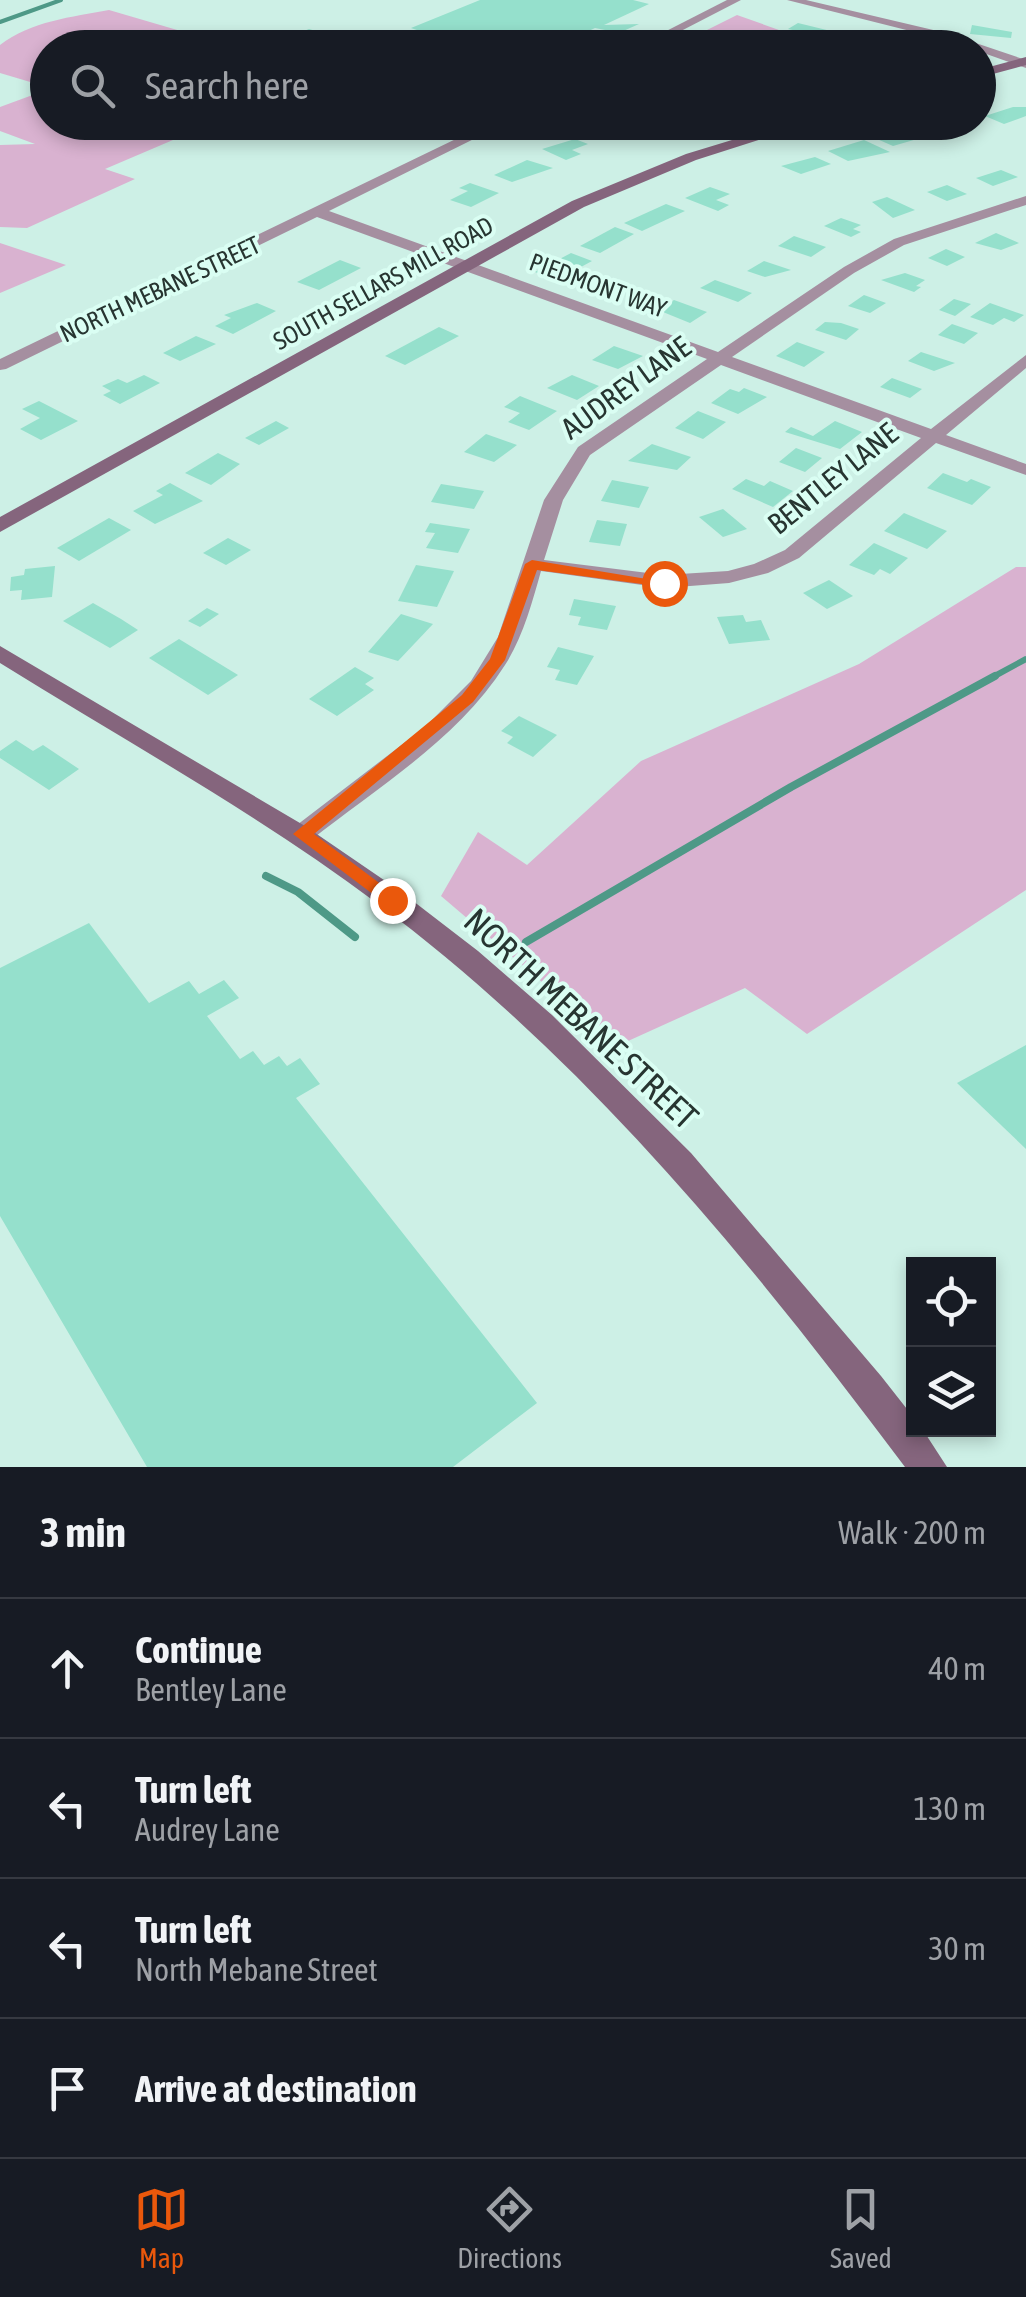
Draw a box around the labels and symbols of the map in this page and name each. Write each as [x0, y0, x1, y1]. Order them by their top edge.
street label: SOUTH SELLARS MILL ROAD [268, 211, 498, 355]
street label: NORTH MEBANE STREET [56, 230, 264, 348]
street label: PIEDMONT WAY [526, 247, 670, 323]
street label: AUDREY LANE [554, 329, 697, 445]
street label: BENTLEY LANE [761, 416, 904, 541]
route start [642, 561, 688, 607]
route end [370, 878, 416, 924]
street label: NORTH MEBANE STREET [457, 900, 707, 1137]

